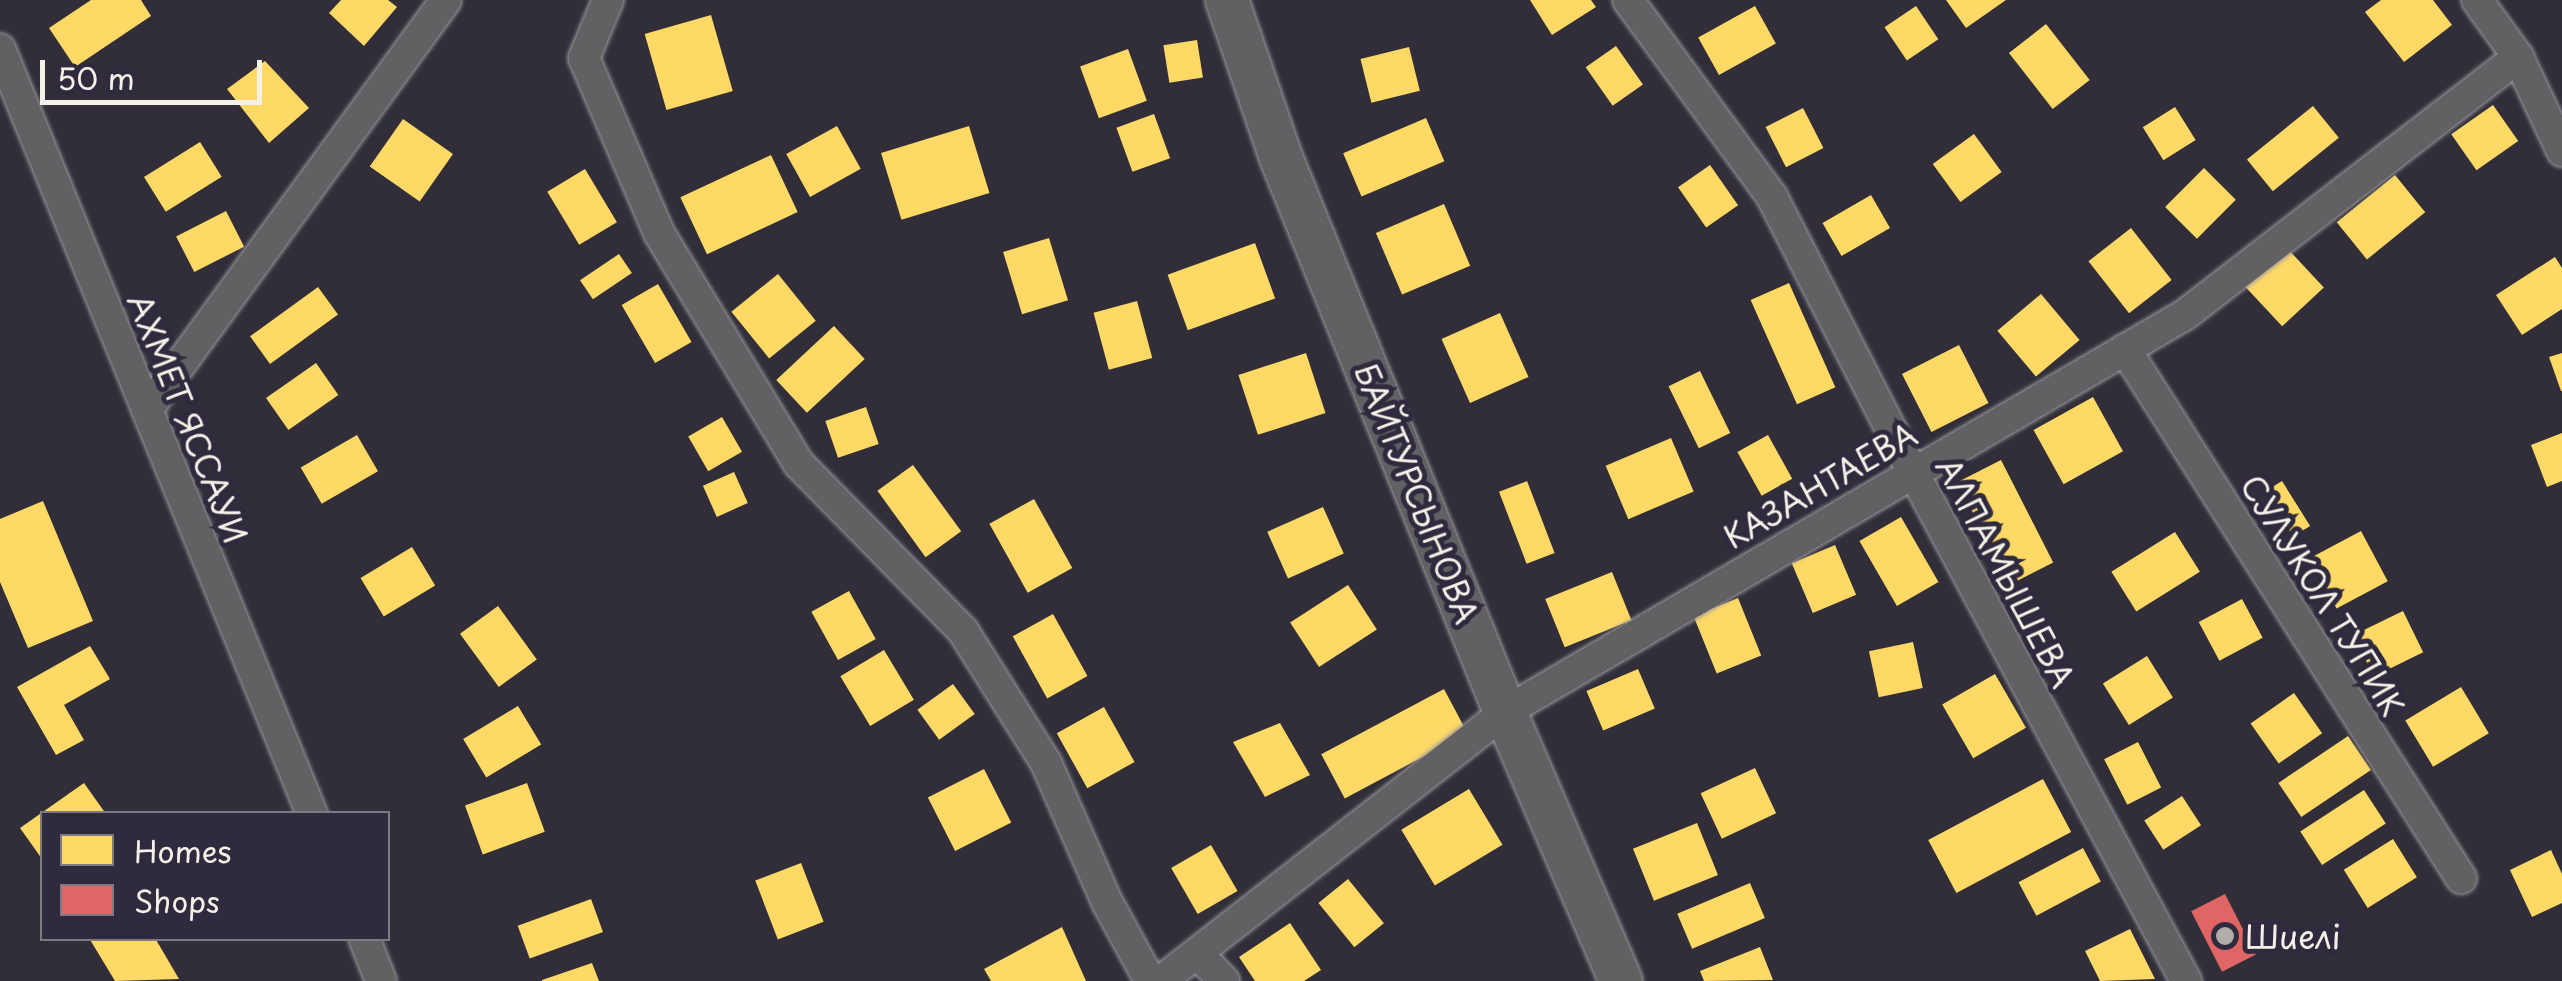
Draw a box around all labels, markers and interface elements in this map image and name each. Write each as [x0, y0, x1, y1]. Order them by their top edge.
scale bar [45, 40, 268, 102]
text: 50 m [57, 55, 135, 100]
street label: АХМЕТ ЯССАУИ [120, 286, 256, 550]
street label: БАЙТУРСЫНОВА [1347, 357, 1487, 629]
street label: КАЗАНТАЕВА [1717, 414, 1923, 556]
street label: АЛПАМЫШЕВА [1929, 450, 2083, 694]
street label: СУЛУКОЛ ТУПИК [2232, 465, 2414, 725]
legend [40, 811, 390, 941]
text: Homes [134, 828, 231, 873]
text: Shops [134, 878, 220, 923]
place label: Шиелі [2245, 917, 2341, 955]
marker: Шиелі [2214, 925, 2236, 947]

